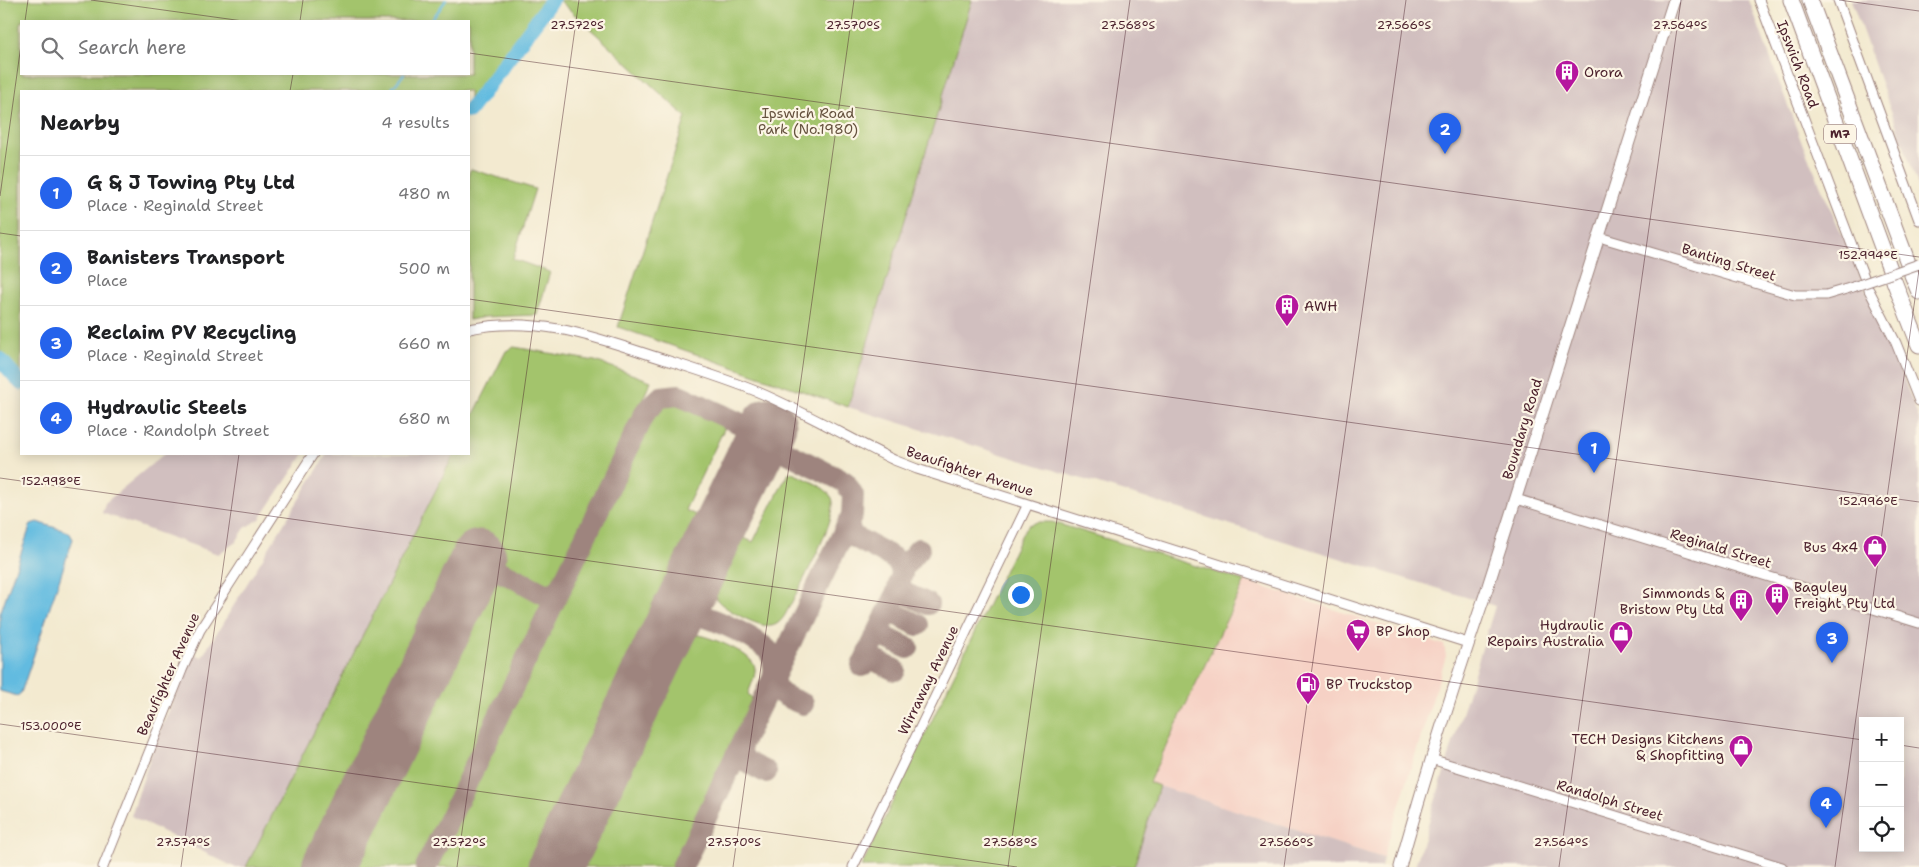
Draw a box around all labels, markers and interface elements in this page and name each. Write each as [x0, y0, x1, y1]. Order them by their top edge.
text: 27.572°S [550, 17, 604, 33]
text: 27.570°S [826, 17, 880, 33]
text: 27.568°S [1101, 17, 1155, 33]
text: 27.566°S [1377, 17, 1432, 33]
text: 27.564°S [1653, 17, 1708, 33]
street label: Ipswich Road [1773, 17, 1823, 111]
search box [20, 20, 470, 75]
icon: search [38, 34, 66, 62]
text: Search here [78, 35, 187, 60]
building icon: Orora [1554, 59, 1580, 93]
place label: Orora [1584, 63, 1623, 81]
park label: Ipswich Road Park (No.1980) [758, 104, 858, 138]
text: Nearby [40, 109, 120, 137]
text: 4 results [381, 112, 450, 133]
pin: 2 [1429, 113, 1461, 154]
road number: M7 [1824, 125, 1856, 144]
text: G & J Towing Pty Ltd [87, 170, 295, 195]
text: 1 [52, 183, 60, 204]
text: 480 m [398, 183, 450, 204]
text: Place · Reginald Street [87, 195, 263, 216]
street label: Banting Street [1680, 239, 1778, 285]
text: Banisters Transport [87, 245, 285, 270]
text: 152.994°E [1838, 247, 1898, 263]
text: 2 [50, 258, 62, 279]
text: 500 m [399, 258, 450, 279]
text: Place [87, 270, 128, 291]
building icon: AWH [1274, 293, 1300, 327]
place label: AWH [1304, 297, 1337, 315]
text: Reclaim PV Recycling [87, 320, 296, 345]
text: 3 [50, 333, 62, 354]
text: 660 m [398, 333, 450, 354]
text: Place · Reginald Street [87, 345, 263, 366]
street label: Boundary Road [1498, 376, 1546, 482]
text: Hydraulic Steels [87, 395, 247, 420]
text: 4 [50, 408, 62, 429]
text: 680 m [398, 408, 450, 429]
text: Place · Randolph Street [87, 420, 270, 441]
pin: 1 [1578, 432, 1610, 473]
street label: Beaufighter Avenue [904, 442, 1036, 500]
text: 152.998°E [21, 473, 81, 489]
text: 152.996°E [1838, 493, 1898, 509]
street label: Reginald Street [1668, 524, 1774, 572]
shop icon: Bus 4x4 [1862, 534, 1888, 568]
place label: Bus 4x4 [1804, 538, 1858, 556]
place label: Baguley Freight Pty Ltd [1794, 578, 1895, 612]
your location [1008, 582, 1034, 608]
building icon: Baguley Freight Pty Ltd [1764, 582, 1790, 616]
place label: Simmonds & Bristow Pty Ltd [1620, 584, 1724, 618]
building icon: Simmonds & Bristow Pty Ltd [1728, 588, 1754, 622]
street label: Beaufighter Avenue [133, 610, 203, 738]
place label: Hydraulic Repairs Australia [1487, 616, 1604, 650]
supermarket icon: BP Shop [1345, 618, 1371, 652]
shop icon: Hydraulic Repairs Australia [1608, 620, 1634, 654]
street label: Wirraway Avenue [894, 622, 962, 738]
place label: BP Shop [1376, 622, 1430, 640]
pin: 3 [1816, 622, 1848, 663]
fuel station icon: BP Truckstop [1295, 671, 1321, 705]
place label: BP Truckstop [1326, 675, 1412, 693]
map controls [1859, 717, 1904, 852]
button: + [1859, 717, 1904, 762]
text: 153.000°E [20, 718, 82, 734]
place label: TECH Designs Kitchens & Shopfitting [1571, 730, 1724, 764]
shop icon: TECH Designs Kitchens & Shopfitting [1728, 734, 1754, 768]
button: − [1859, 762, 1904, 807]
street label: Randolph Street [1555, 775, 1665, 825]
pin: 4 [1810, 787, 1842, 828]
button: locate [1859, 807, 1904, 852]
text: 27.574°S [156, 834, 210, 850]
text: 27.572°S [432, 834, 486, 850]
text: 27.570°S [707, 834, 761, 850]
text: 27.568°S [983, 834, 1037, 850]
text: 27.566°S [1259, 834, 1314, 850]
text: 27.564°S [1534, 834, 1589, 850]

